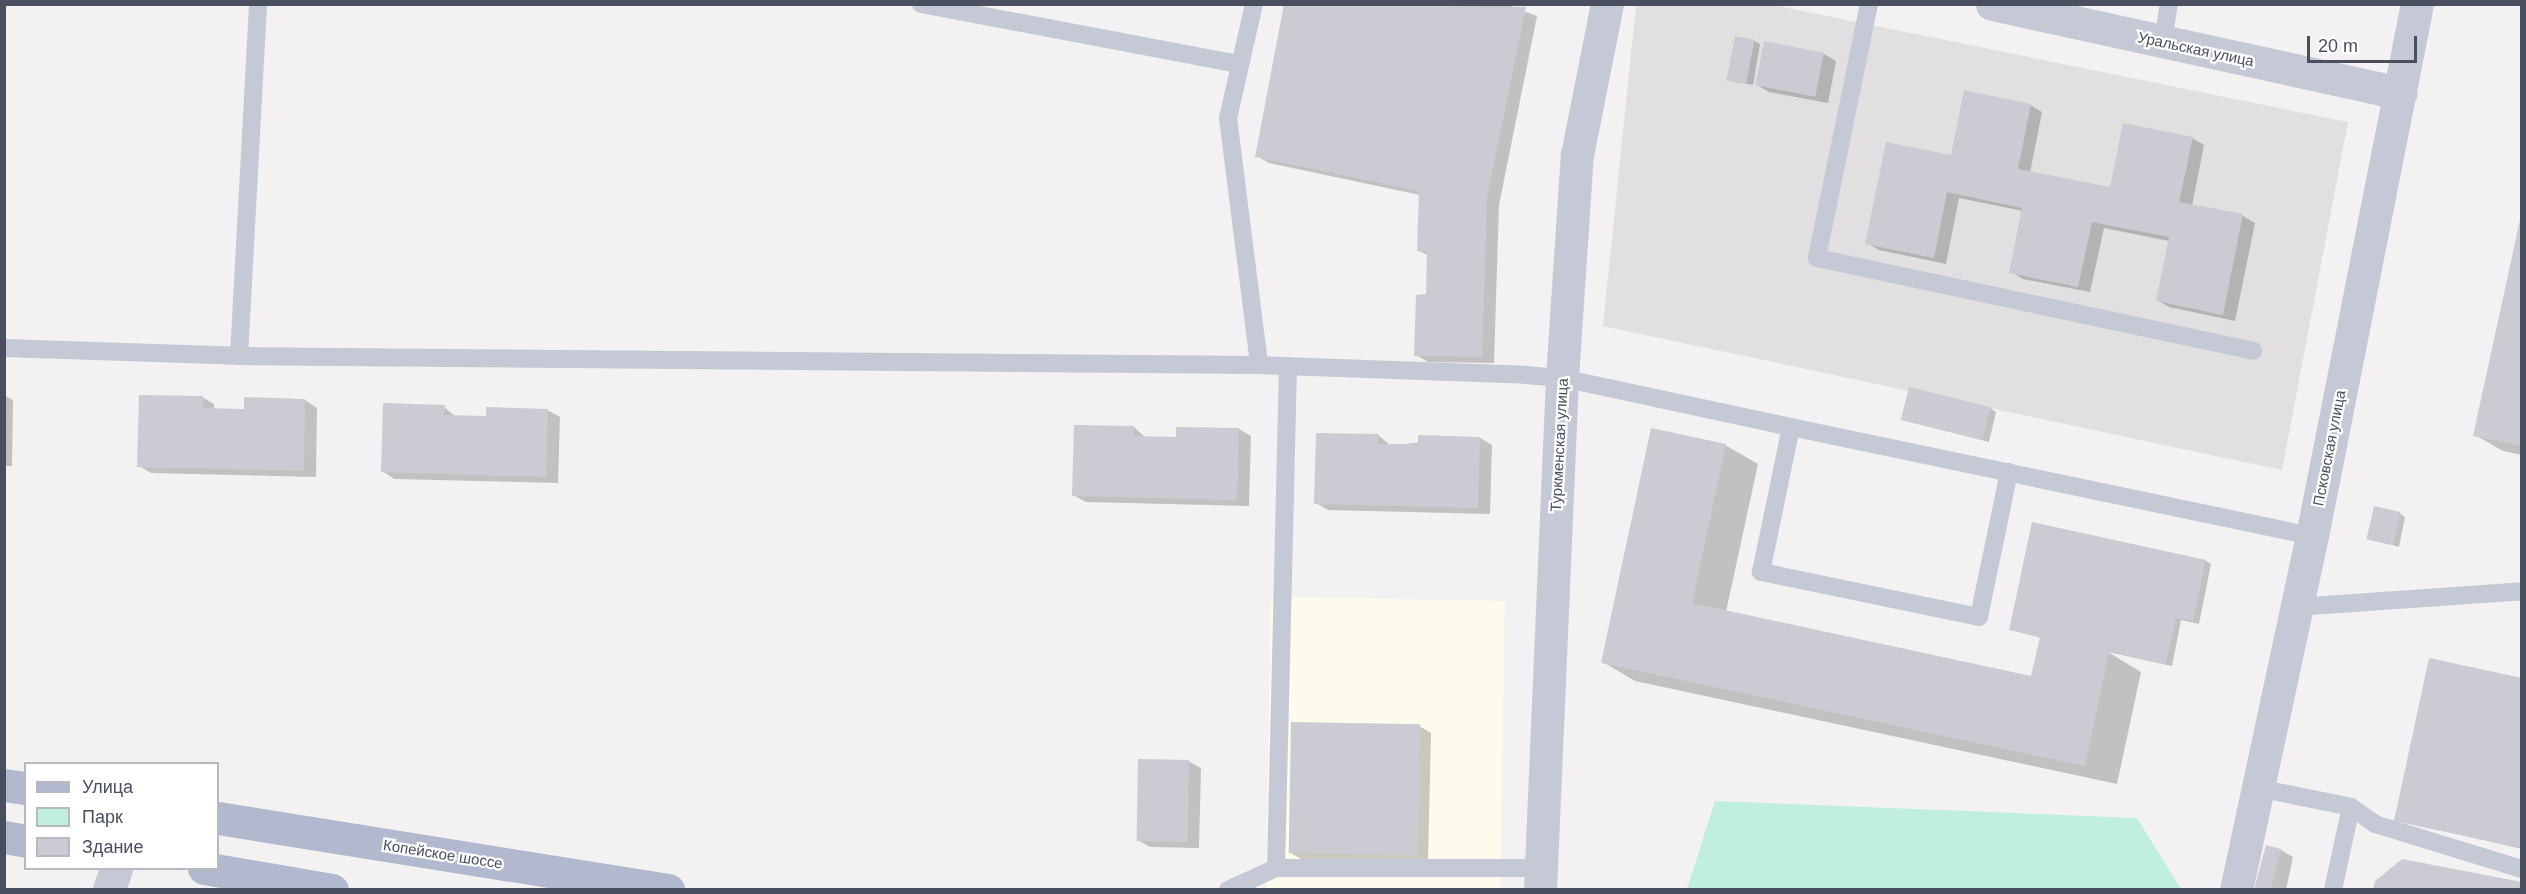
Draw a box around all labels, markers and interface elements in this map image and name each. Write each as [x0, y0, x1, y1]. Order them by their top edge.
scale bar [2310, 24, 2420, 62]
street label: Уральская улица [2136, 28, 2256, 70]
text: 20 m [2318, 36, 2358, 56]
street label: Туркменская улица [1547, 378, 1571, 512]
street label: Псковская улица [2309, 389, 2349, 507]
legend [24, 762, 219, 870]
text: Улица [82, 777, 133, 797]
text: Парк [82, 807, 123, 827]
street label: Копейское шоссе [382, 836, 504, 872]
text: Здание [82, 837, 143, 857]

